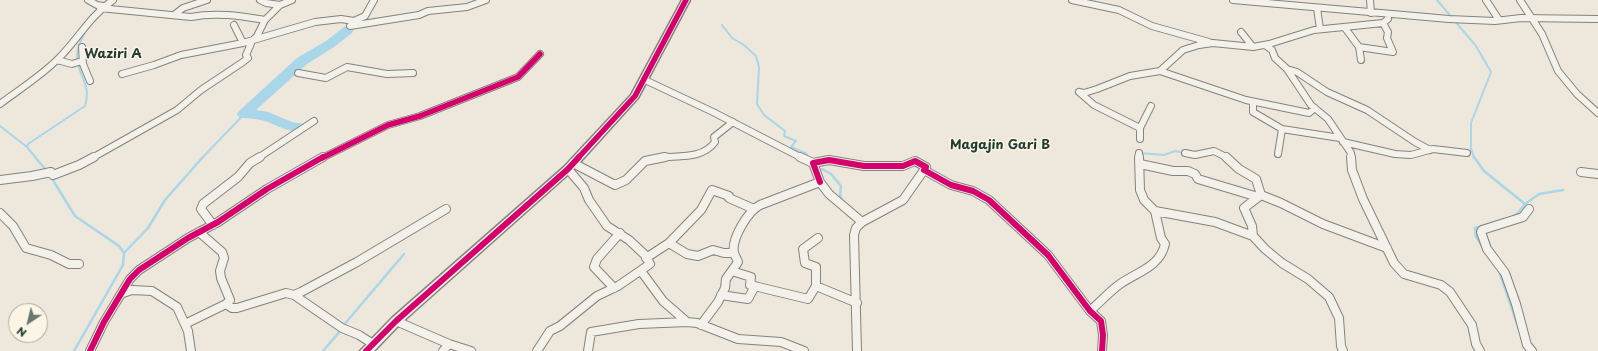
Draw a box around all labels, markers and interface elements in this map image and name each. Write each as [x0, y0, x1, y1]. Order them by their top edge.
district label: Waziri A [84, 46, 142, 62]
district label: Magajin Gari B [950, 137, 1050, 153]
north arrow [8, 303, 48, 343]
text: N [13, 323, 30, 342]

